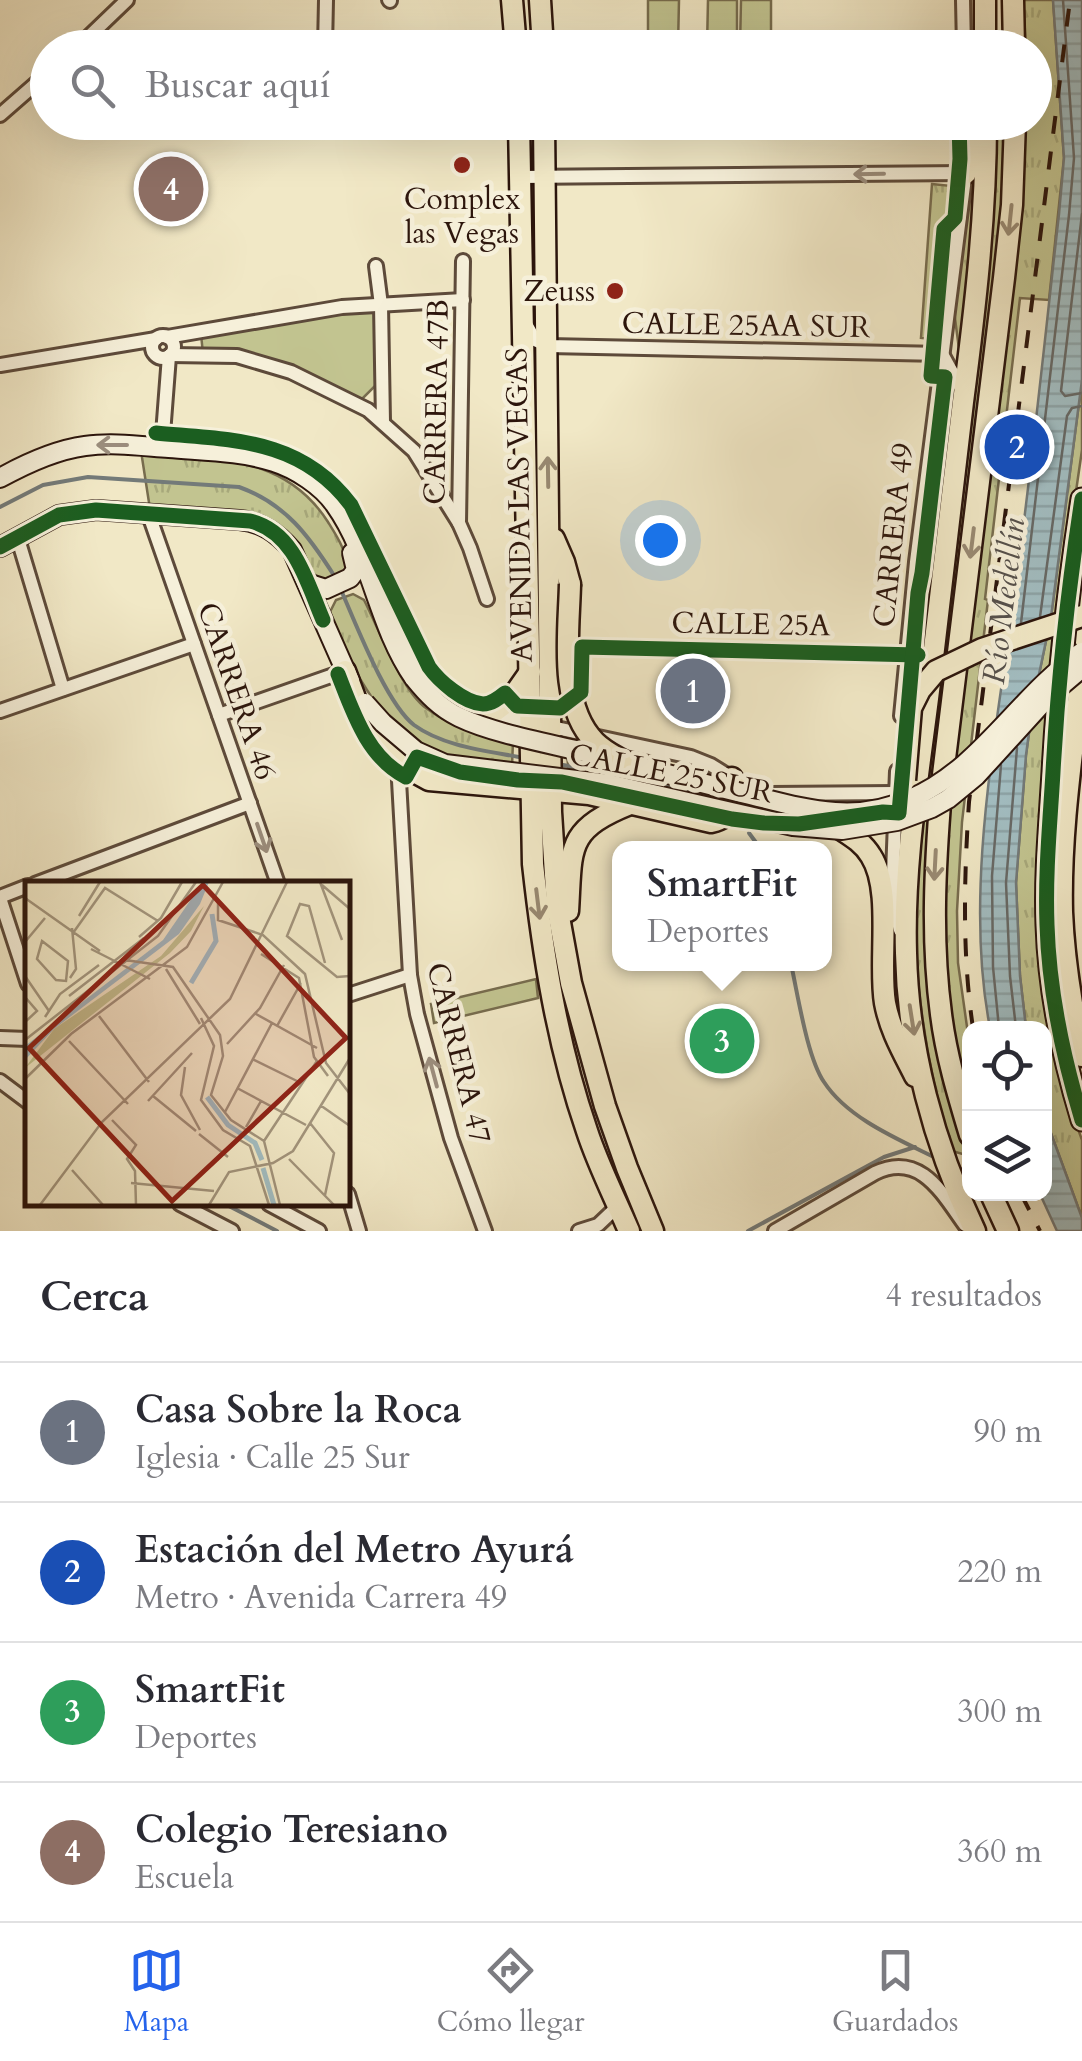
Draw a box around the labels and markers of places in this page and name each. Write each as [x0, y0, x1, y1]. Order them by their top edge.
pin: 4 [138, 152, 204, 226]
marker: Complex las Vegas [451, 154, 473, 176]
place label: Complex las Vegas [404, 179, 520, 254]
place label: Zeuss [523, 271, 595, 312]
marker: Zeuss [604, 280, 626, 302]
pin: 2 [984, 410, 1050, 484]
pin: 1 [660, 654, 726, 728]
pin: 3 [690, 1004, 754, 1078]

